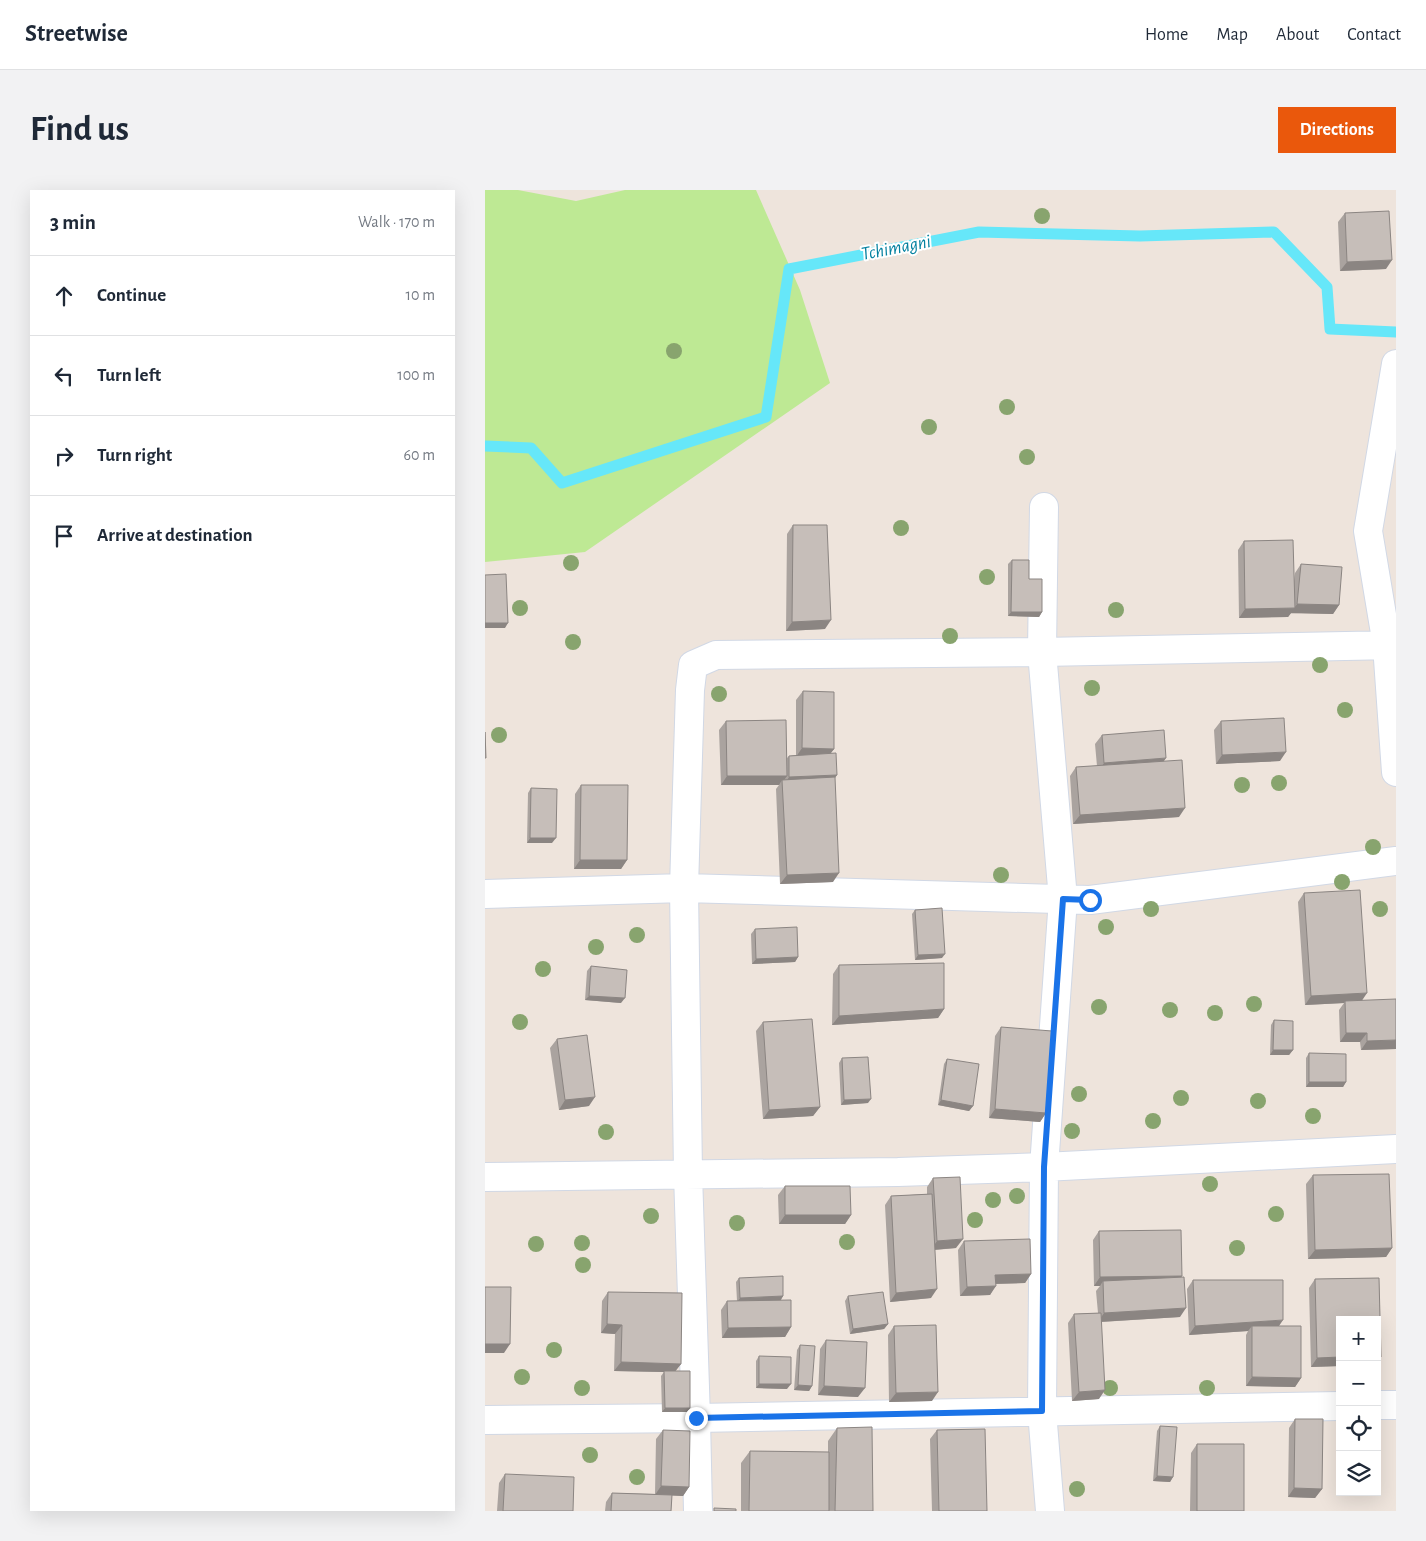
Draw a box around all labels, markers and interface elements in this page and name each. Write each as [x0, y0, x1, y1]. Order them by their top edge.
text: Streetwise [25, 22, 128, 46]
text: Home [1145, 26, 1188, 44]
text: Map [1216, 26, 1248, 44]
text: About [1276, 26, 1319, 44]
text: Contact [1347, 26, 1401, 44]
button: Directions [1278, 107, 1396, 153]
text: Find us [30, 112, 129, 147]
text: 3 min [50, 212, 96, 233]
text: Walk · 170 m [358, 214, 435, 230]
water label: Tchimagni [860, 232, 932, 264]
icon: ahead [50, 282, 78, 310]
text: Continue [97, 286, 166, 305]
text: 10 m [406, 287, 435, 303]
icon: left [50, 362, 78, 390]
text: Turn left [97, 366, 161, 385]
text: 100 m [397, 367, 435, 383]
icon: right [50, 442, 78, 470]
text: Turn right [97, 446, 172, 465]
text: 60 m [404, 447, 435, 463]
icon: arrive [50, 522, 78, 550]
text: Arrive at destination [97, 526, 253, 545]
route start [1079, 889, 1102, 912]
map controls [1336, 1316, 1381, 1496]
button: + [1336, 1316, 1381, 1361]
button: − [1336, 1361, 1381, 1406]
button: locate [1336, 1406, 1381, 1451]
route end [685, 1407, 708, 1430]
button: layers [1336, 1451, 1381, 1496]

